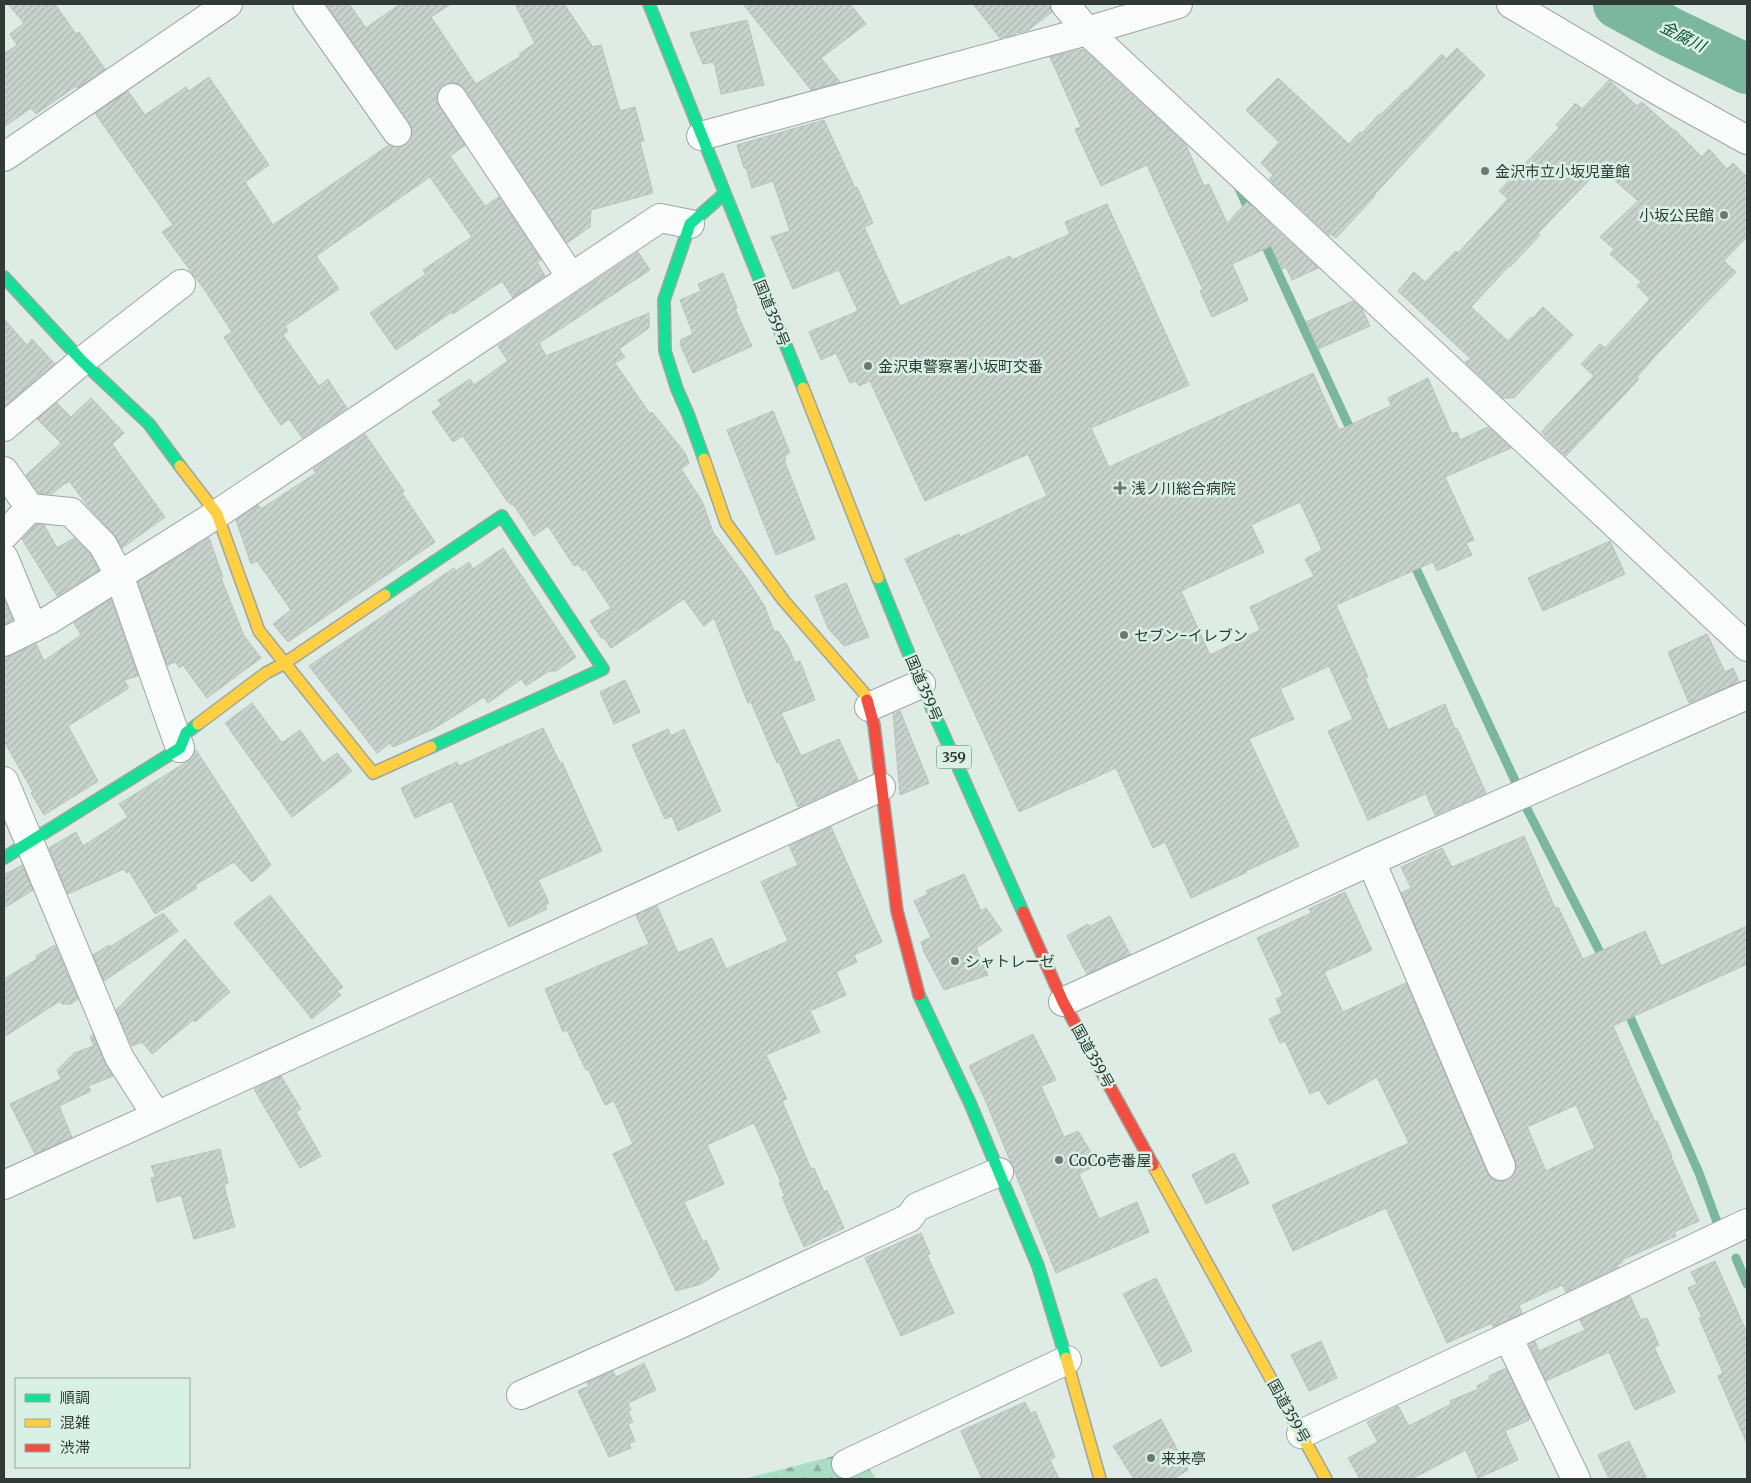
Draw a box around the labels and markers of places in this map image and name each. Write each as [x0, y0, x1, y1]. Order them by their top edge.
place label: 金沢市立小坂児童館 [1495, 162, 1630, 181]
marker: 金沢市立小坂児童館 [1479, 165, 1491, 177]
place label: 小坂公民館 [1639, 206, 1714, 225]
marker: 小坂公民館 [1718, 209, 1730, 221]
place label: 金沢東警察署小坂町交番 [878, 357, 1043, 376]
marker: 金沢東警察署小坂町交番 [862, 360, 874, 372]
place label: 浅ノ川総合病院 [1131, 479, 1236, 498]
marker: 浅ノ川総合病院 [1113, 481, 1127, 495]
place label: セブン-イレブン [1134, 626, 1248, 645]
marker: セブン-イレブン [1118, 629, 1130, 641]
place label: シャトレーゼ [965, 952, 1055, 971]
marker: シャトレーゼ [949, 955, 961, 967]
place label: CoCo壱番屋 [1069, 1151, 1151, 1170]
marker: CoCo壱番屋 [1053, 1154, 1065, 1166]
place label: 来来亭 [1161, 1449, 1206, 1468]
marker: 来来亭 [1145, 1452, 1157, 1464]

